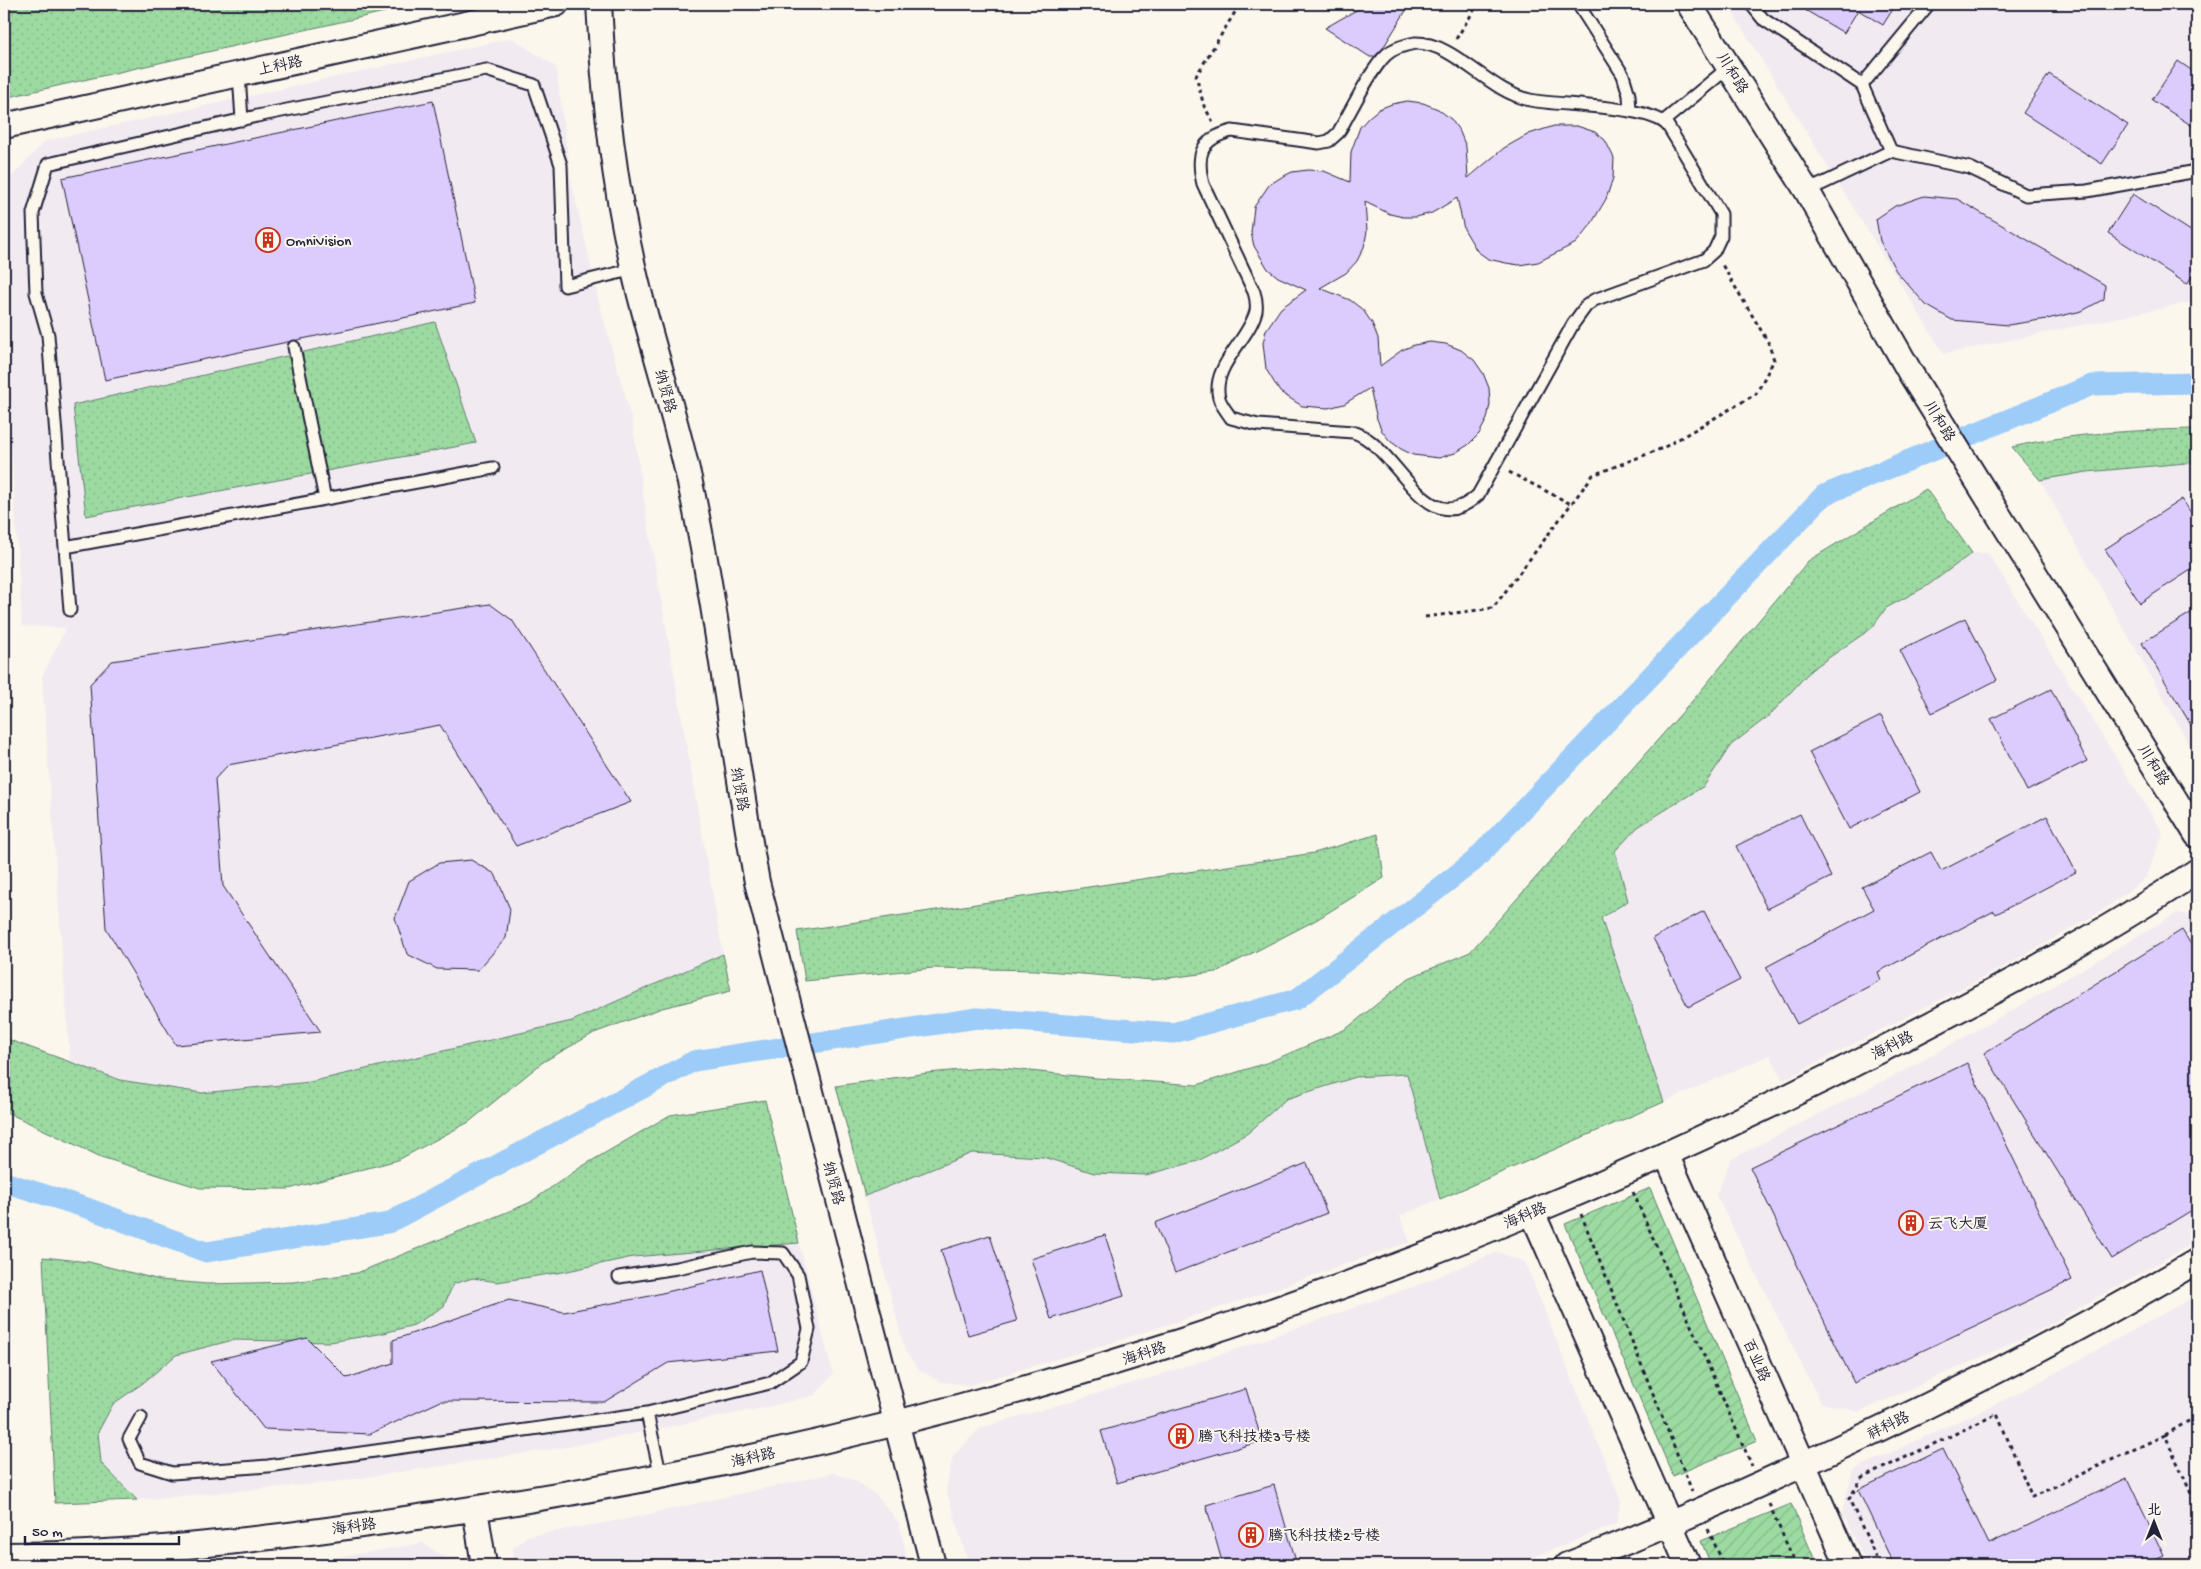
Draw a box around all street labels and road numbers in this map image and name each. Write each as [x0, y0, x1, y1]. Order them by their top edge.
street label: 川和路 [1712, 50, 1751, 98]
street label: 上科路 [257, 53, 304, 80]
street label: 纳贤路 [650, 367, 679, 416]
street label: 川和路 [1919, 398, 1958, 446]
street label: 川和路 [2133, 742, 2172, 790]
street label: 纳贤路 [725, 766, 751, 813]
street label: 海科路 [1869, 1029, 1917, 1065]
street label: 纳贤路 [818, 1159, 847, 1208]
street label: 海科路 [1502, 1200, 1550, 1234]
street label: 百业路 [1738, 1337, 1773, 1385]
street label: 海科路 [1120, 1339, 1169, 1370]
street label: 祥科路 [1865, 1409, 1913, 1445]
street label: 海科路 [729, 1445, 777, 1473]
street label: 海科路 [331, 1516, 378, 1540]

